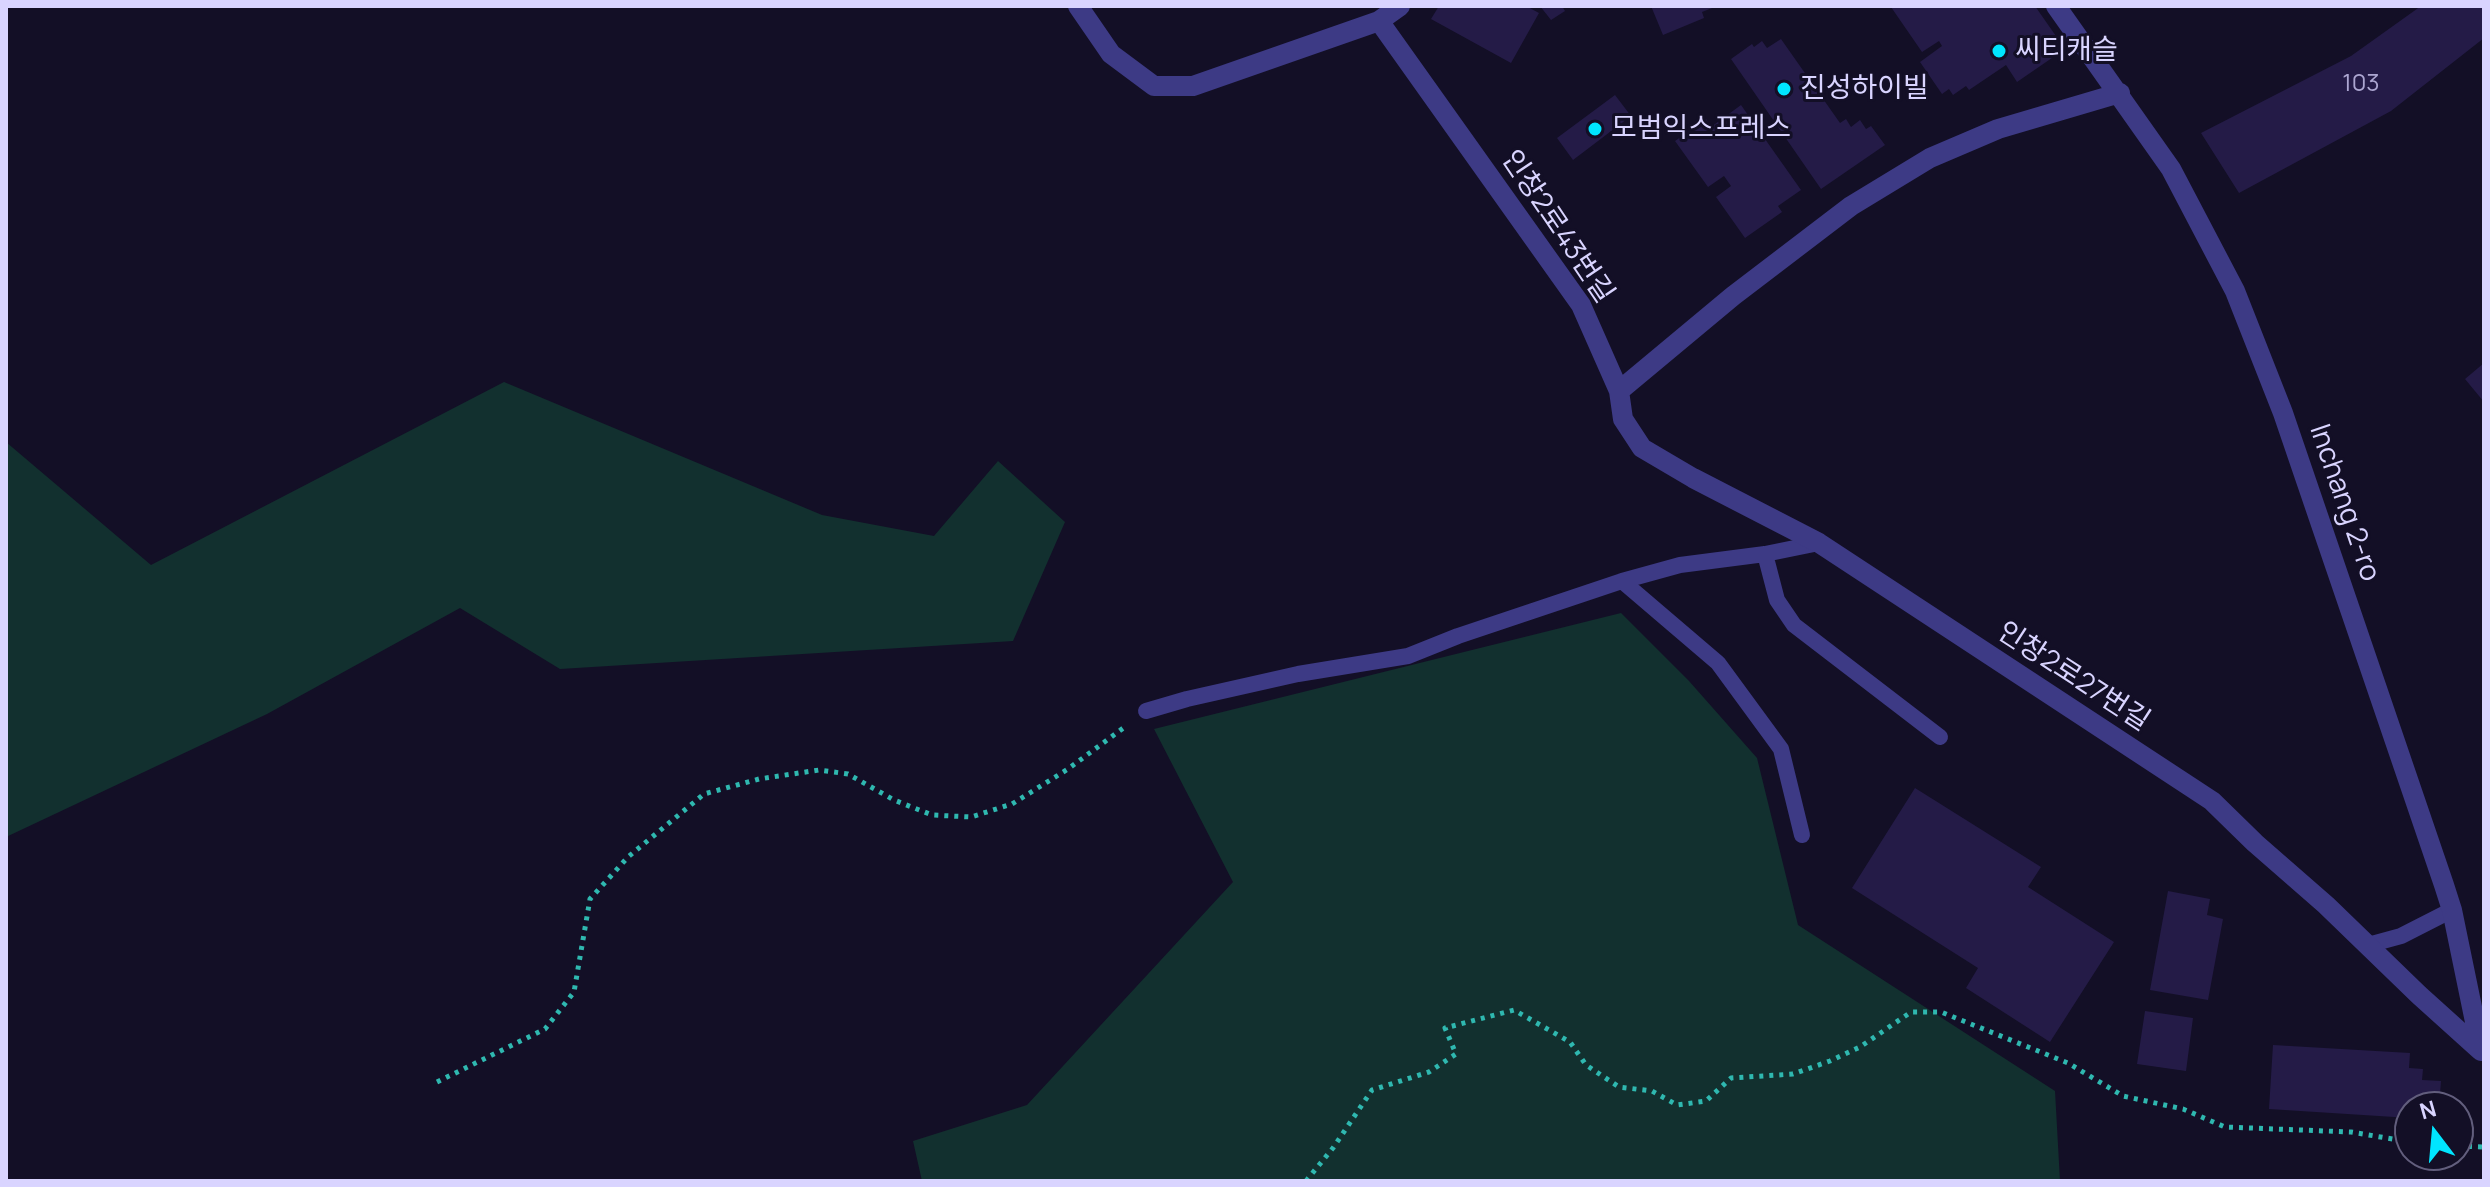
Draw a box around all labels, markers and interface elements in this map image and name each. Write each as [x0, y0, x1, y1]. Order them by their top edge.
place label: 씨티캐슬 [2015, 34, 2118, 68]
marker: 씨티캐슬 [1990, 42, 2008, 60]
house number: 103 [2342, 70, 2380, 98]
place label: 진성하이빌 [1800, 72, 1929, 106]
marker: 진성하이빌 [1775, 80, 1793, 98]
place label: 모범익스프레스 [1611, 112, 1791, 146]
marker: 모범익스프레스 [1586, 120, 1604, 138]
street label: 인창2로43번길 [1494, 144, 1620, 310]
street label: Inchang 2-ro [2301, 420, 2387, 586]
street label: 인창2로27번길 [1991, 615, 2155, 739]
north arrow [2394, 1091, 2474, 1171]
text: N [2416, 1093, 2440, 1126]

